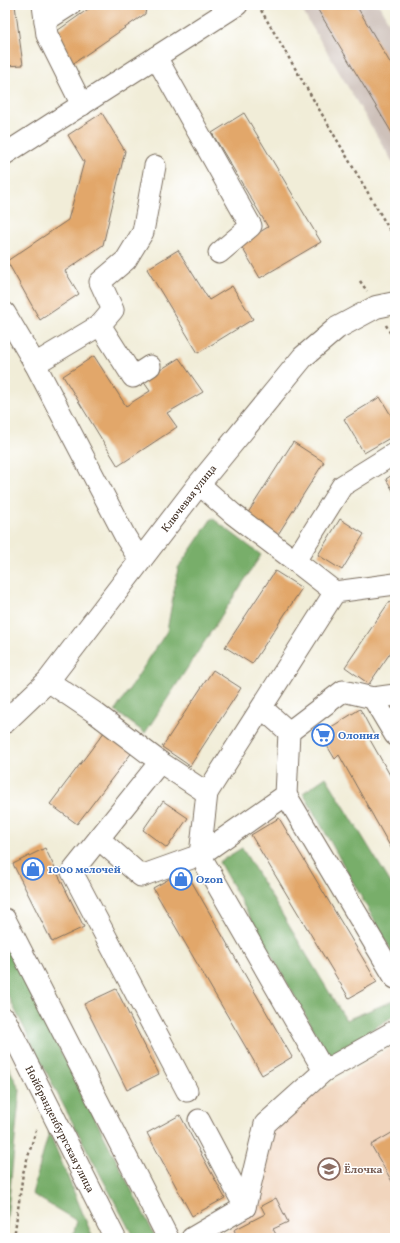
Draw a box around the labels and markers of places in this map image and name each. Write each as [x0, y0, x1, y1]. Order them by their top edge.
supermarket icon: Олония [310, 722, 336, 748]
place label: Олония [338, 729, 379, 744]
shop icon: 1000 мелочей [20, 856, 46, 882]
place label: 1000 мелочей [48, 863, 121, 878]
shop icon: Ozon [168, 866, 194, 892]
place label: Ozon [196, 873, 223, 888]
school or university icon: Ёлочка [316, 1156, 342, 1182]
place label: Ёлочка [344, 1163, 383, 1178]

